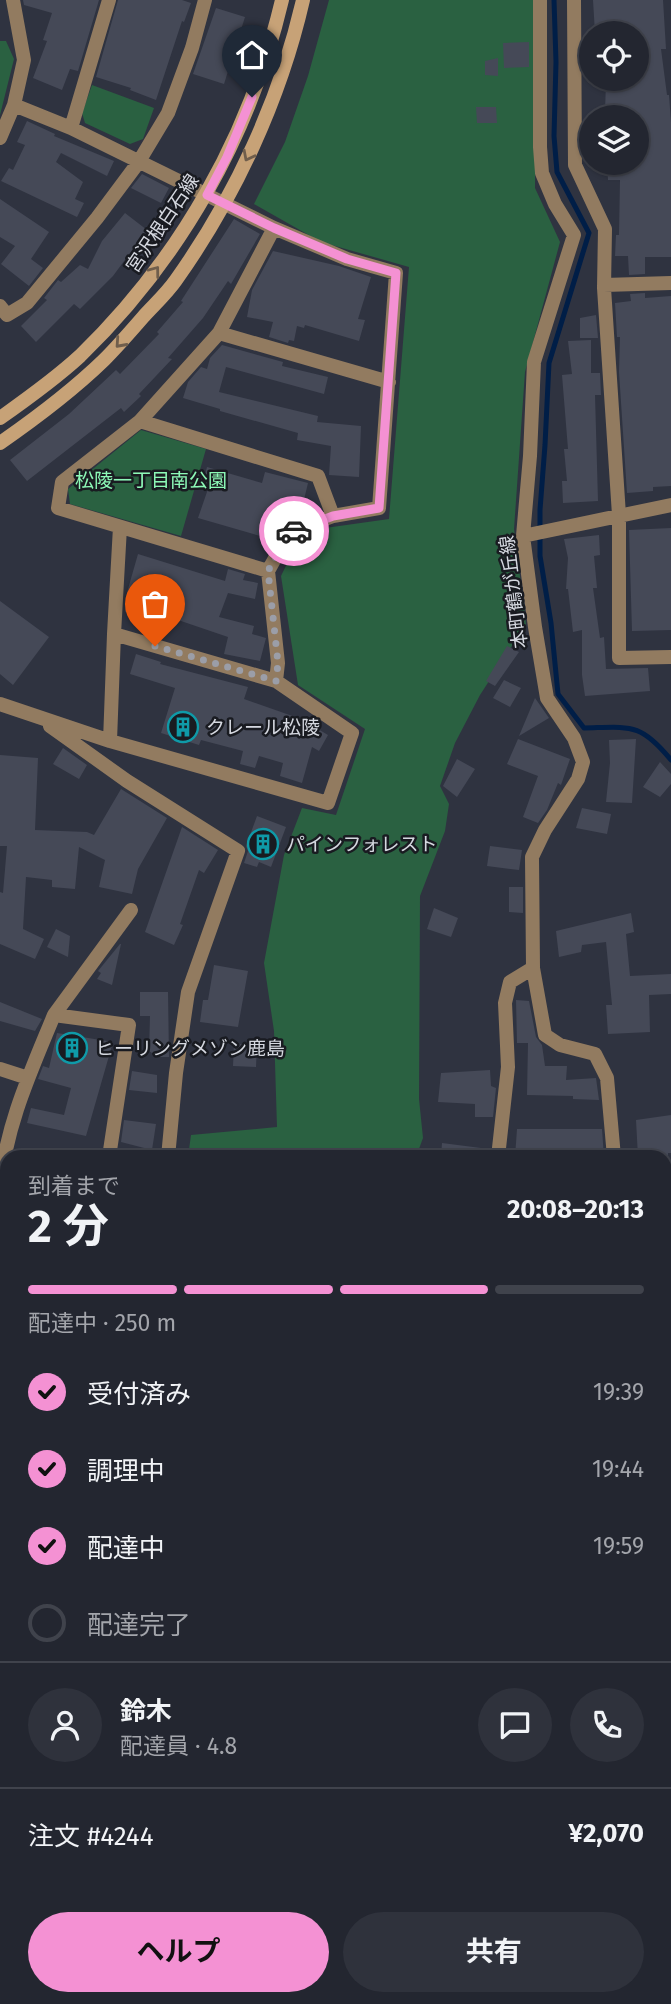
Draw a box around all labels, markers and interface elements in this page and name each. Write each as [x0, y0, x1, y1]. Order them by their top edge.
map controls [579, 21, 649, 175]
button: locate [579, 21, 649, 91]
pin [222, 25, 282, 97]
icon: home [233, 36, 271, 74]
button: layers [579, 105, 649, 175]
one-way arrow [242, 149, 256, 161]
street label: 宮沢根白石線 [121, 170, 204, 277]
one-way arrow [147, 266, 159, 278]
one-way arrow [116, 335, 128, 348]
park label: 松陵一丁目南公園 [75, 469, 227, 492]
courier [259, 496, 329, 566]
icon: car [275, 512, 313, 550]
street label: 本町鶴が丘線 [495, 534, 532, 650]
pin [125, 574, 185, 646]
icon: bag [136, 585, 174, 623]
building icon: クレール松陵 [166, 710, 200, 744]
place label: クレール松陵 [206, 716, 320, 739]
building icon: パインフォレスト [246, 827, 280, 861]
place label: パインフォレスト [286, 833, 437, 856]
building icon: ヒーリングメゾン鹿島 [55, 1031, 89, 1065]
place label: ヒーリングメゾン鹿島 [95, 1037, 285, 1060]
text: 到着まで [28, 1172, 120, 1200]
text: 20:08–20:13 [507, 1194, 644, 1225]
text: 2 分 [28, 1199, 109, 1254]
text: 配達中 · 250 m [28, 1309, 176, 1337]
icon: check [28, 1373, 66, 1411]
text: 19:39 [593, 1378, 644, 1406]
text: 受付済み [87, 1379, 191, 1410]
icon: check [28, 1450, 66, 1488]
text: 19:44 [592, 1455, 644, 1483]
text: 調理中 [87, 1456, 165, 1487]
icon: check [28, 1527, 66, 1565]
text: 19:59 [593, 1532, 644, 1560]
text: 配達中 [87, 1533, 165, 1564]
text: 配達完了 [87, 1610, 191, 1641]
button: person [28, 1688, 102, 1762]
button: chat [478, 1688, 552, 1762]
button: phone [570, 1688, 644, 1762]
text: 鈴木 [120, 1696, 172, 1727]
text: 配達員 · 4.8 [120, 1732, 237, 1760]
text: ¥2,070 [569, 1818, 644, 1849]
text: 注文 #4244 [28, 1821, 154, 1852]
button: ヘルプ [28, 1912, 329, 1992]
button: 共有 [343, 1912, 644, 1992]

